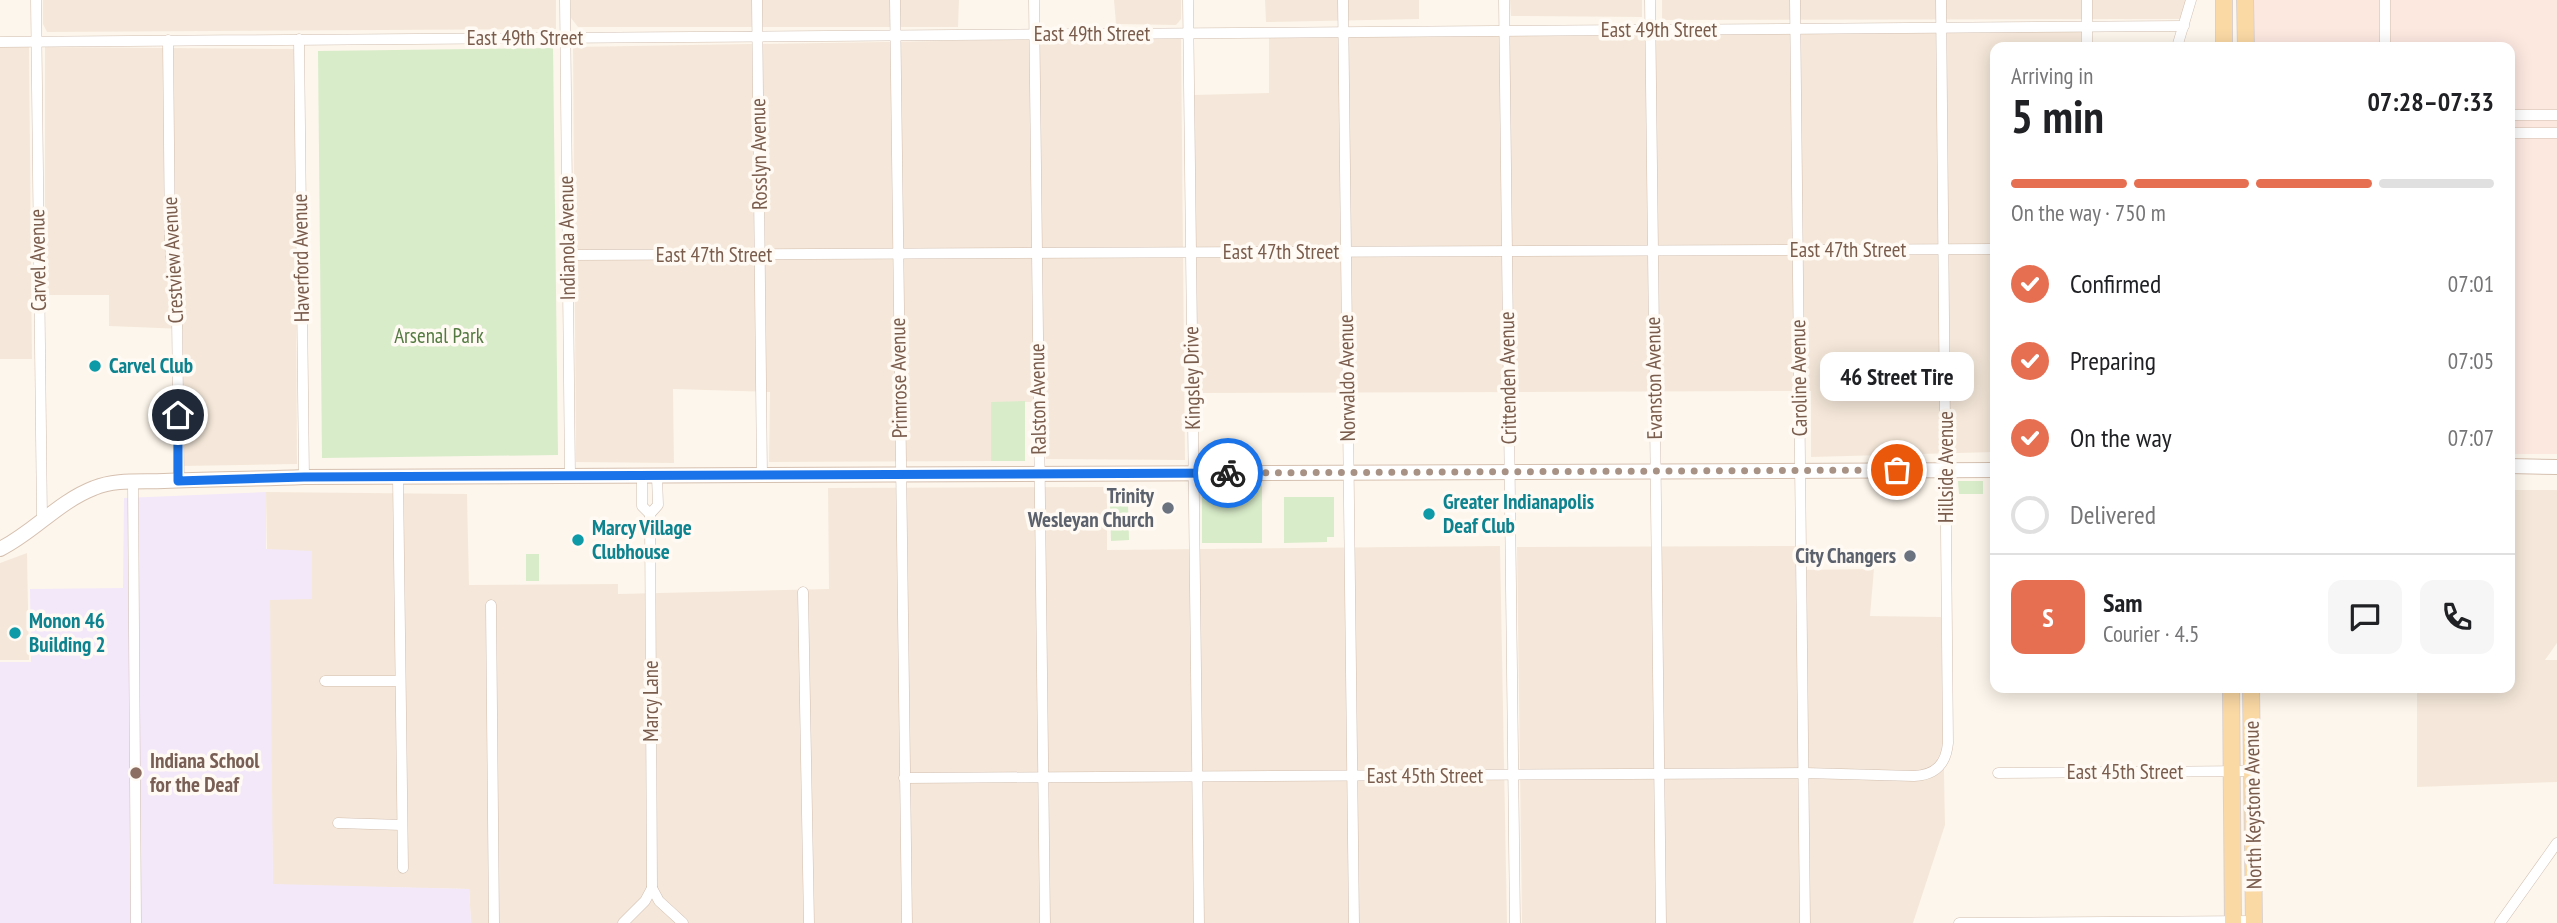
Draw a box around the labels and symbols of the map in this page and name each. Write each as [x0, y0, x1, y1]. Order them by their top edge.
street label: East 49th Street [1601, 16, 1718, 43]
street label: East 49th Street [1034, 20, 1151, 47]
street label: East 49th Street [467, 24, 584, 51]
street label: Rosslyn Avenue [744, 98, 773, 210]
street label: Indianola Avenue [552, 175, 581, 301]
street label: Haverford Avenue [286, 194, 315, 322]
street label: Crestview Avenue [156, 196, 189, 324]
street label: Carvel Avenue [23, 209, 52, 311]
street label: East 47th Street [1790, 236, 1906, 263]
street label: East 47th Street [1223, 238, 1339, 265]
street label: East 47th Street [656, 241, 772, 268]
street label: Crittenden Avenue [1493, 311, 1522, 445]
street label: Norwaldo Avenue [1332, 314, 1361, 442]
street label: Evanston Avenue [1639, 316, 1668, 440]
street label: Primrose Avenue [884, 318, 913, 438]
street label: Caroline Avenue [1784, 319, 1813, 437]
park label: Arsenal Park [394, 322, 484, 349]
street label: Kingsley Drive [1177, 326, 1206, 430]
street label: Ralston Avenue [1023, 343, 1052, 455]
callout: 46 Street Tire [1820, 351, 1974, 400]
place label: Carvel Club [109, 352, 193, 379]
marker: Carvel Club [87, 358, 103, 374]
pin [148, 385, 208, 445]
street label: Hillside Avenue [1932, 411, 1959, 523]
courier [1193, 438, 1263, 508]
pin [1867, 440, 1927, 500]
place label: Trinity Wesleyan Church [1027, 482, 1155, 533]
place label: Greater Indianapolis Deaf Club [1443, 488, 1594, 539]
marker: Trinity Wesleyan Church [1160, 500, 1176, 516]
marker: Greater Indianapolis Deaf Club [1421, 506, 1437, 522]
place label: Marcy Village Clubhouse [592, 514, 692, 565]
marker: Marcy Village Clubhouse [570, 532, 586, 548]
place label: City Changers [1795, 542, 1896, 569]
marker: City Changers [1902, 548, 1918, 564]
place label: Monon 46 Building 2 [29, 607, 106, 658]
marker: Monon 46 Building 2 [7, 625, 23, 641]
street label: Marcy Lane [637, 660, 664, 742]
street label: North Keystone Avenue [2238, 721, 2267, 889]
place label: Indiana School for the Deaf [150, 747, 260, 798]
street label: East 45th Street [2067, 758, 2184, 785]
street label: East 45th Street [1367, 762, 1484, 789]
marker: Indiana School for the Deaf [128, 765, 144, 781]

